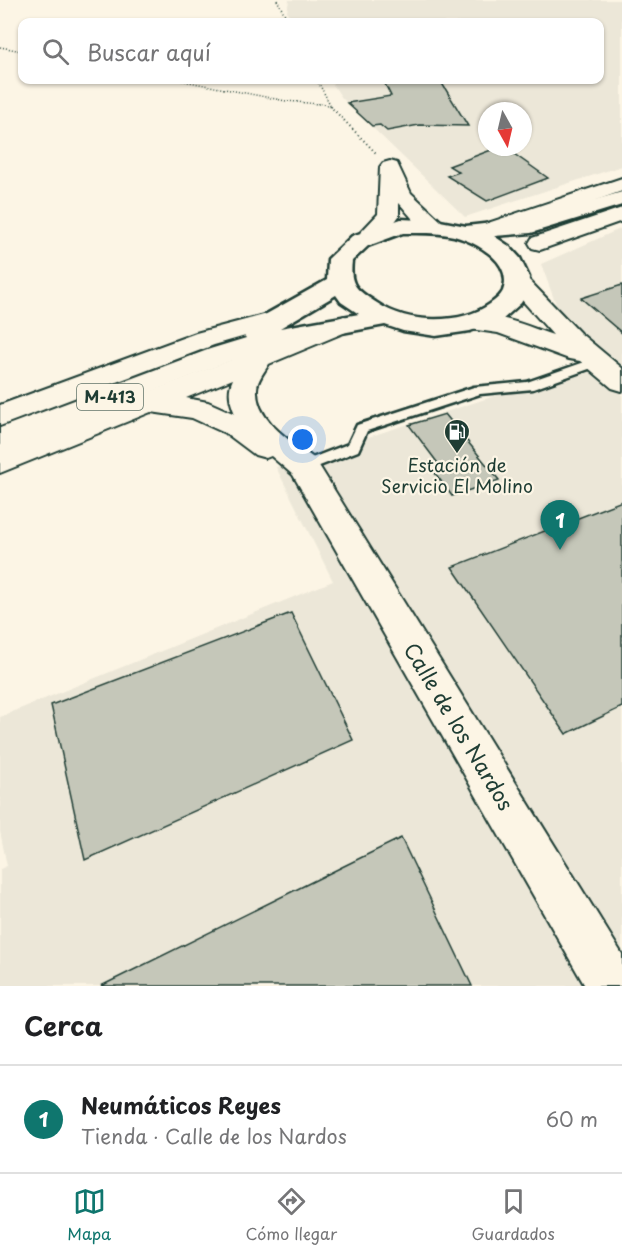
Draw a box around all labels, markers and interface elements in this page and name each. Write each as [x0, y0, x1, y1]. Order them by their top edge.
search box [18, 18, 604, 84]
icon: search [39, 35, 72, 68]
text: Buscar aquí [87, 35, 211, 68]
north arrow [478, 102, 532, 156]
road number: M-413 [77, 384, 143, 410]
fuel station icon: Estación de Servicio El Molino [442, 417, 472, 455]
your location [288, 425, 317, 454]
place label: Estación de Servicio El Molino [381, 451, 533, 499]
pin: 1 [540, 500, 580, 550]
street label: Calle de los Nardos [397, 636, 523, 816]
text: Cerca [24, 1006, 103, 1045]
text: Neumáticos Reyes [81, 1088, 281, 1121]
text: 1 [39, 1104, 48, 1134]
text: 60 m [546, 1104, 598, 1134]
text: Tienda · Calle de los Nardos [81, 1121, 347, 1151]
tab: Mapa [67, 1185, 111, 1245]
tab: Cómo llegar [246, 1185, 337, 1245]
tab: Guardados [472, 1185, 555, 1245]

